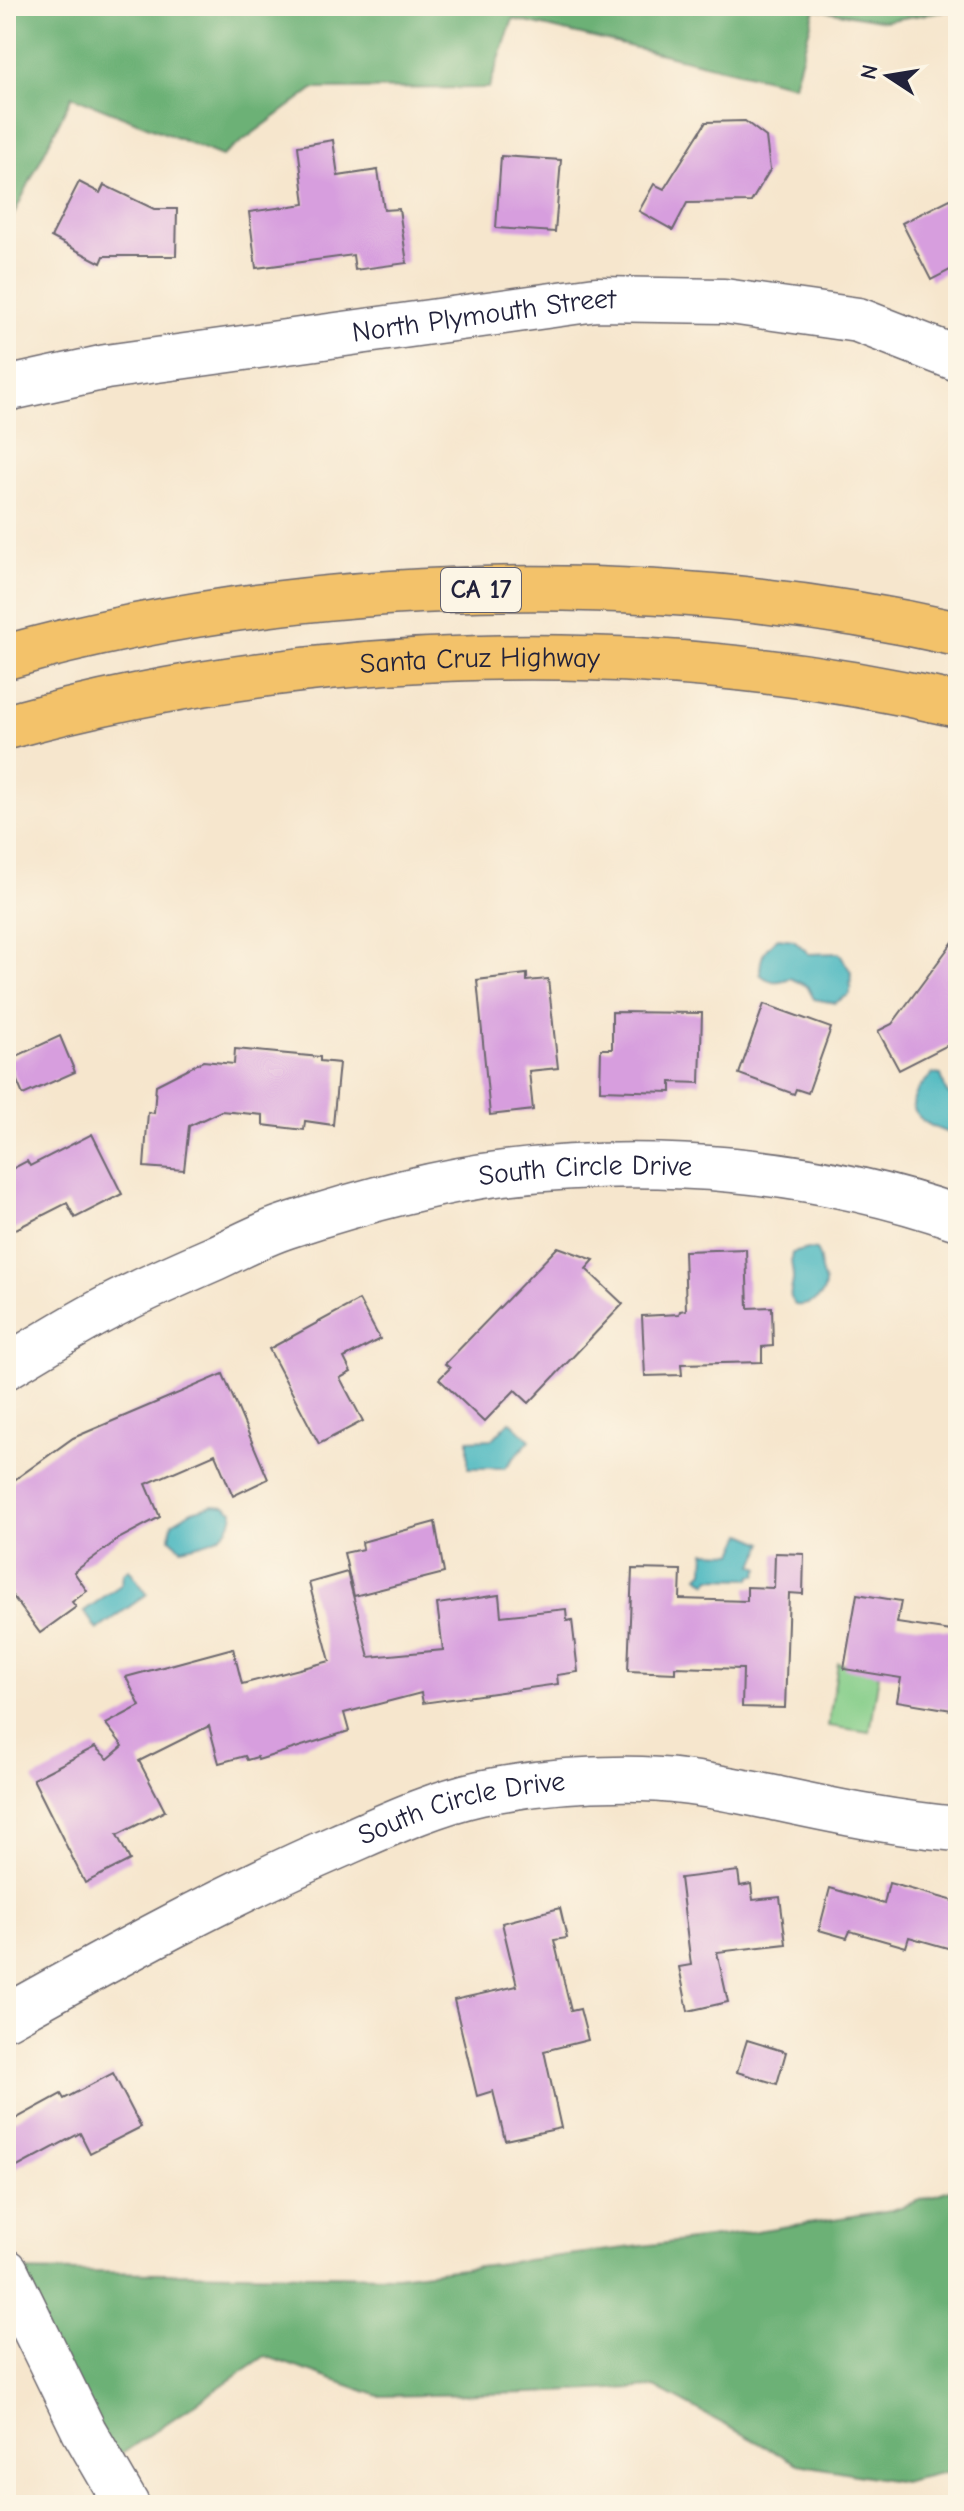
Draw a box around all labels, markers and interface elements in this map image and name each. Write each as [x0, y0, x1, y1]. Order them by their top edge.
north arrow [848, 36, 928, 116]
text: N [855, 62, 884, 82]
street label: North Plymouth Street [350, 283, 617, 349]
road number: CA 17 [441, 568, 521, 612]
street label: Santa Cruz Highway [359, 641, 601, 680]
street label: South Circle Drive [476, 1149, 693, 1192]
street label: South Circle Drive [353, 1765, 566, 1852]

